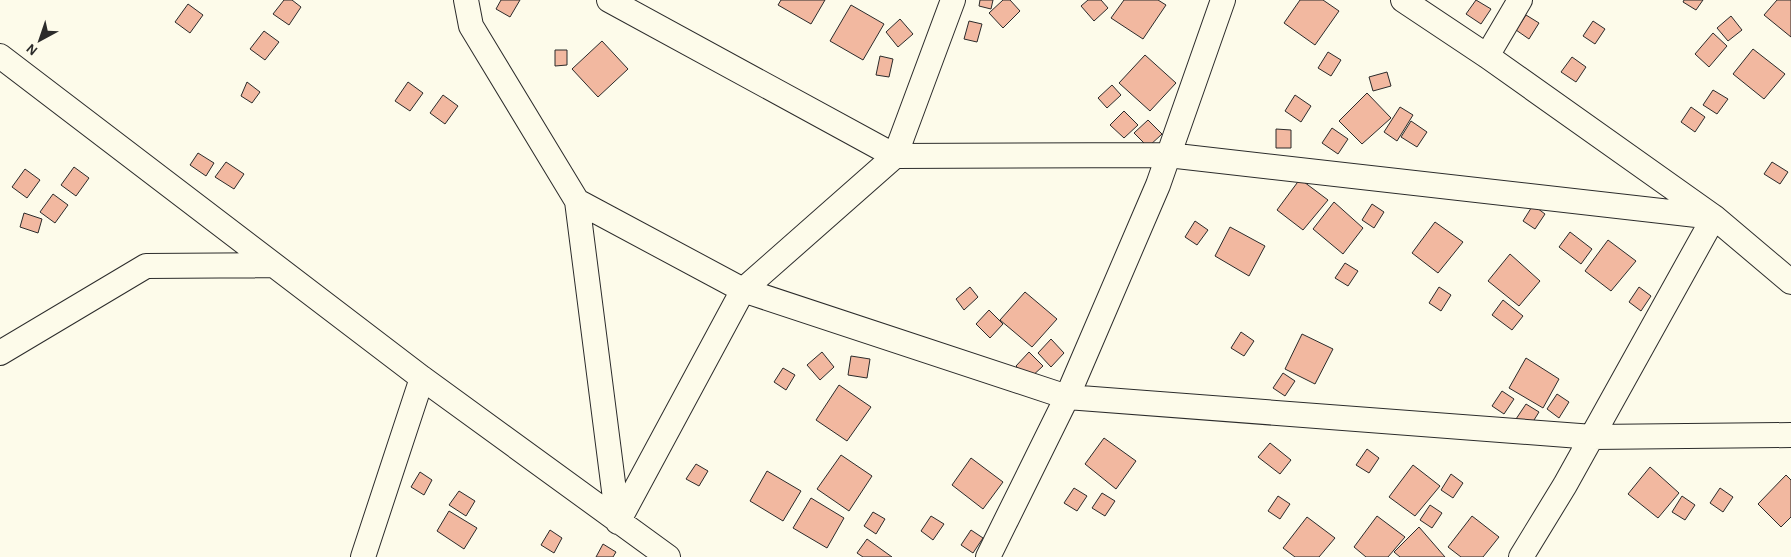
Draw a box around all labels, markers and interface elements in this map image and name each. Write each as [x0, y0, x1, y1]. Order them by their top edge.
north arrow [15, 15, 65, 65]
text: N [24, 41, 41, 58]

